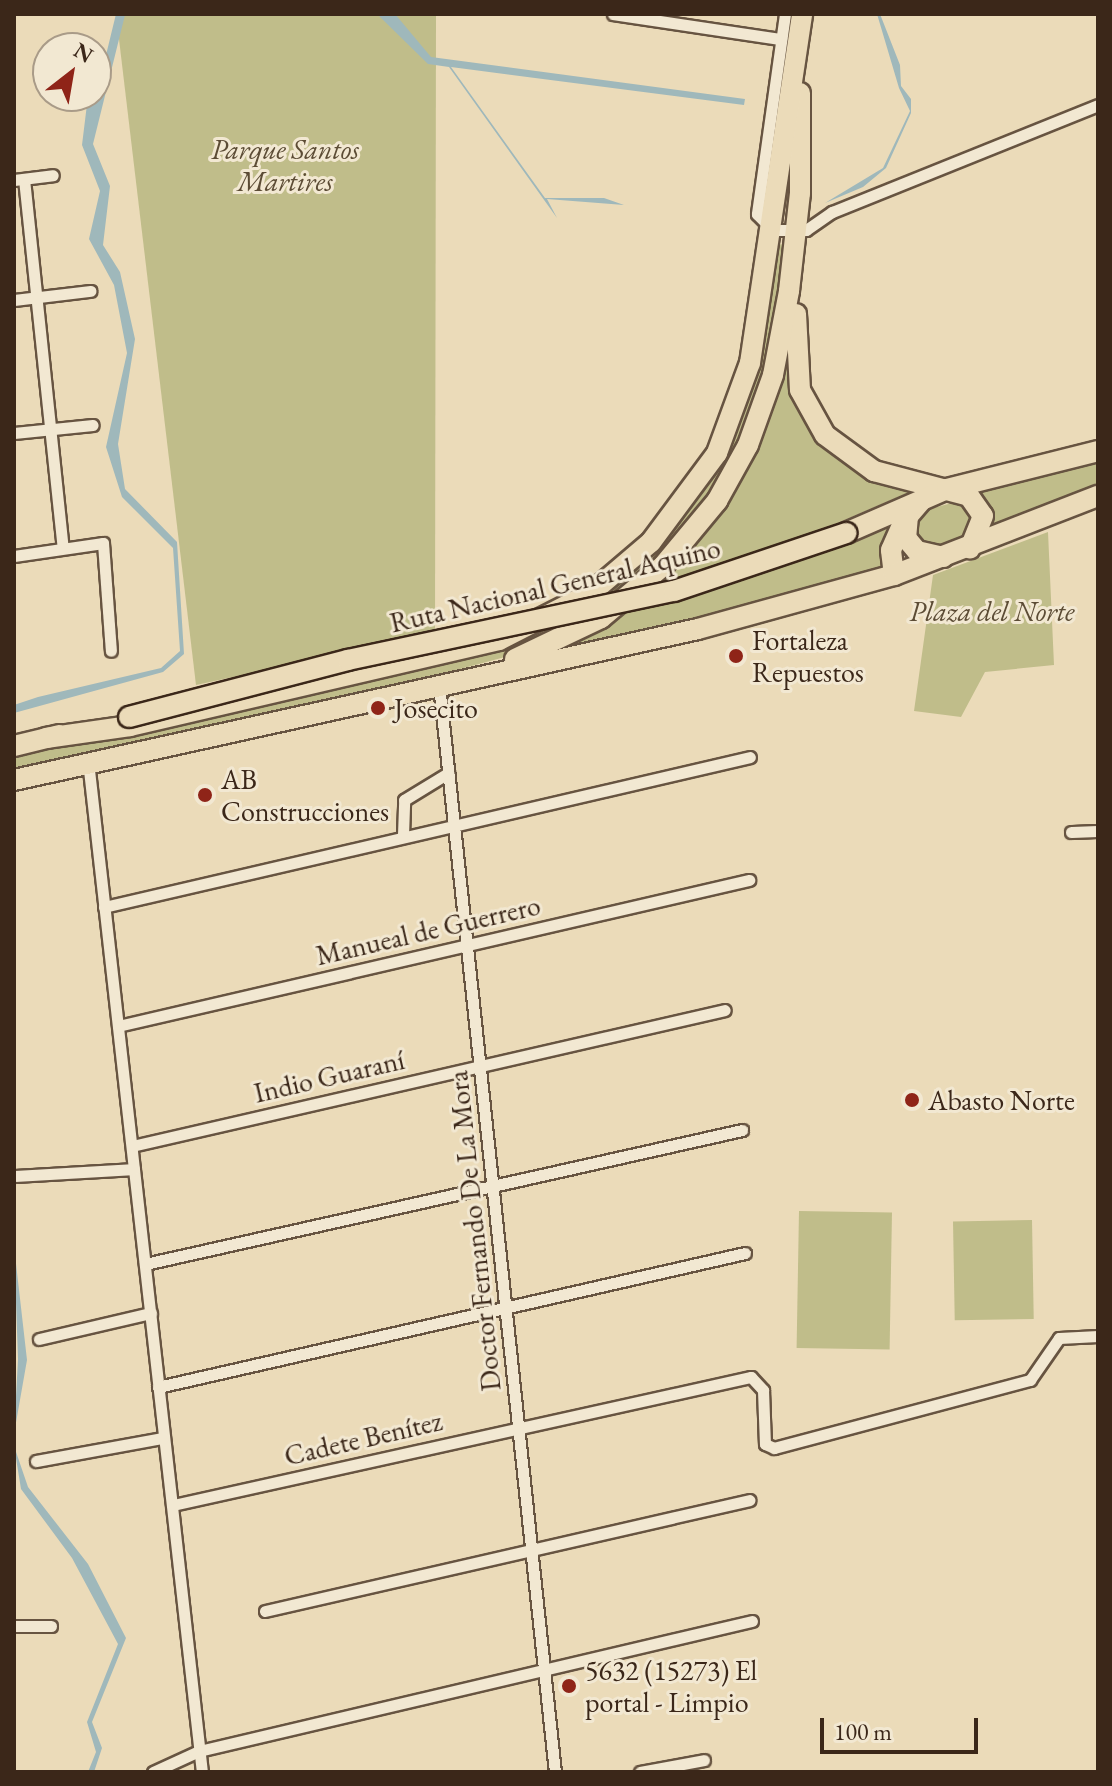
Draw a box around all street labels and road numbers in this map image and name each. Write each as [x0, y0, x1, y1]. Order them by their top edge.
street label: Ruta Nacional General Aquino [386, 531, 724, 639]
street label: Manueal de Guerrero [312, 888, 544, 972]
street label: Indio Guaraní [251, 1042, 407, 1110]
street label: Doctor Fernando De La Mora [440, 1069, 508, 1393]
street label: Cadete Benítez [281, 1404, 445, 1472]

